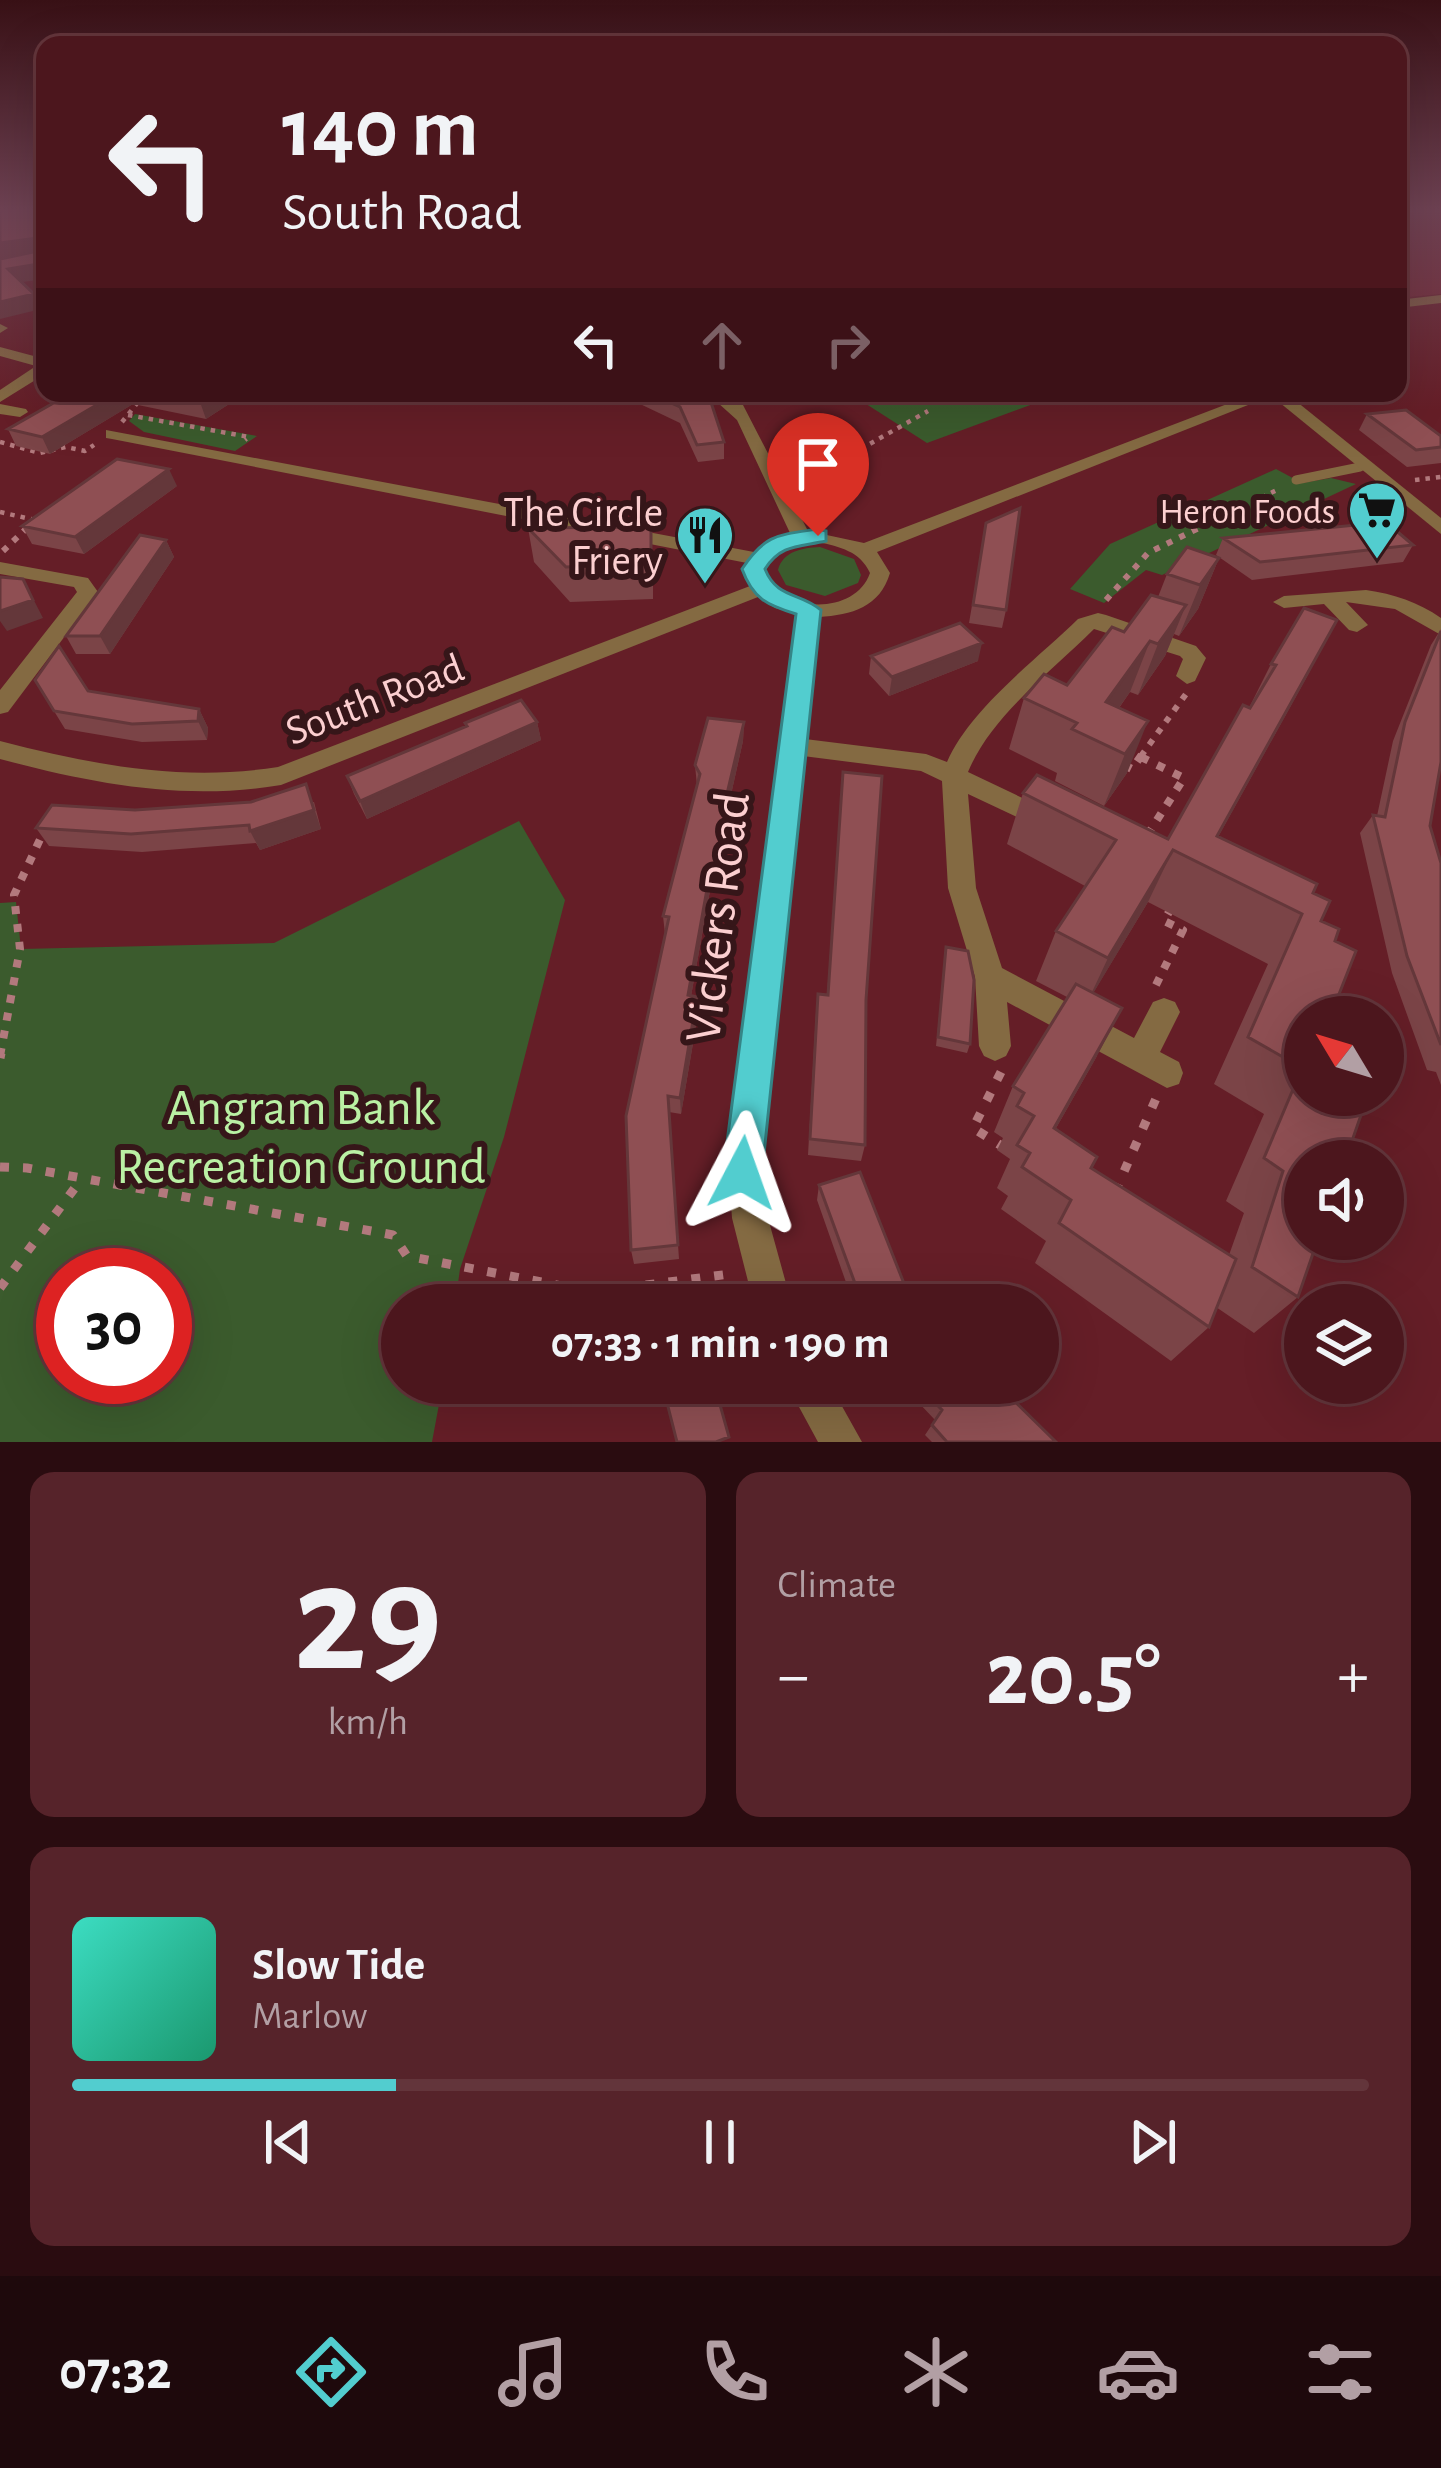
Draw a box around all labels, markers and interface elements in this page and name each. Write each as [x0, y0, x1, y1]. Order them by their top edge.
icon: left [84, 84, 240, 240]
text: 140 m [282, 88, 479, 172]
text: South Road [282, 186, 522, 240]
icon: left [563, 312, 629, 378]
icon: ahead [689, 312, 755, 378]
icon: right [815, 312, 881, 378]
pin [767, 413, 869, 536]
icon: arrive [785, 431, 851, 497]
supermarket icon: Heron Foods [1346, 479, 1408, 561]
place label: The Circle Friery [503, 492, 663, 582]
place label: Heron Foods [1159, 494, 1335, 530]
restaurant icon: The Circle Friery [674, 504, 736, 586]
street label: South Road [280, 647, 469, 753]
street label: Vickers Road [678, 789, 759, 1045]
north arrow [1284, 996, 1404, 1116]
map controls [1284, 996, 1404, 1404]
park label: Angram Bank Recreation Ground [116, 1083, 486, 1193]
position arrow [679, 1110, 805, 1236]
button: sound [1284, 1140, 1404, 1260]
speed limit sign: 30 [36, 1248, 192, 1404]
button: layers [1284, 1284, 1404, 1404]
text: 07:33 · 1 min · 190 m [550, 1321, 890, 1366]
text: 29 [293, 1543, 442, 1699]
text: Climate [778, 1566, 896, 1605]
text: 20.5° [986, 1631, 1161, 1721]
text: − [778, 1643, 809, 1709]
text: + [1337, 1643, 1369, 1709]
text: km/h [328, 1703, 408, 1742]
text: Slow Tide [252, 1943, 425, 1988]
text: Marlow [252, 1997, 367, 2036]
icon: previous [255, 2109, 321, 2175]
icon: pause [687, 2109, 753, 2175]
icon: next [1120, 2109, 1186, 2175]
icon: directions [289, 2330, 373, 2414]
icon: music [491, 2330, 575, 2414]
icon: phone [693, 2330, 777, 2414]
icon: climate [894, 2330, 978, 2414]
icon: car [1096, 2330, 1180, 2414]
icon: filters [1298, 2330, 1382, 2414]
text: 07:32 [59, 2345, 171, 2399]

